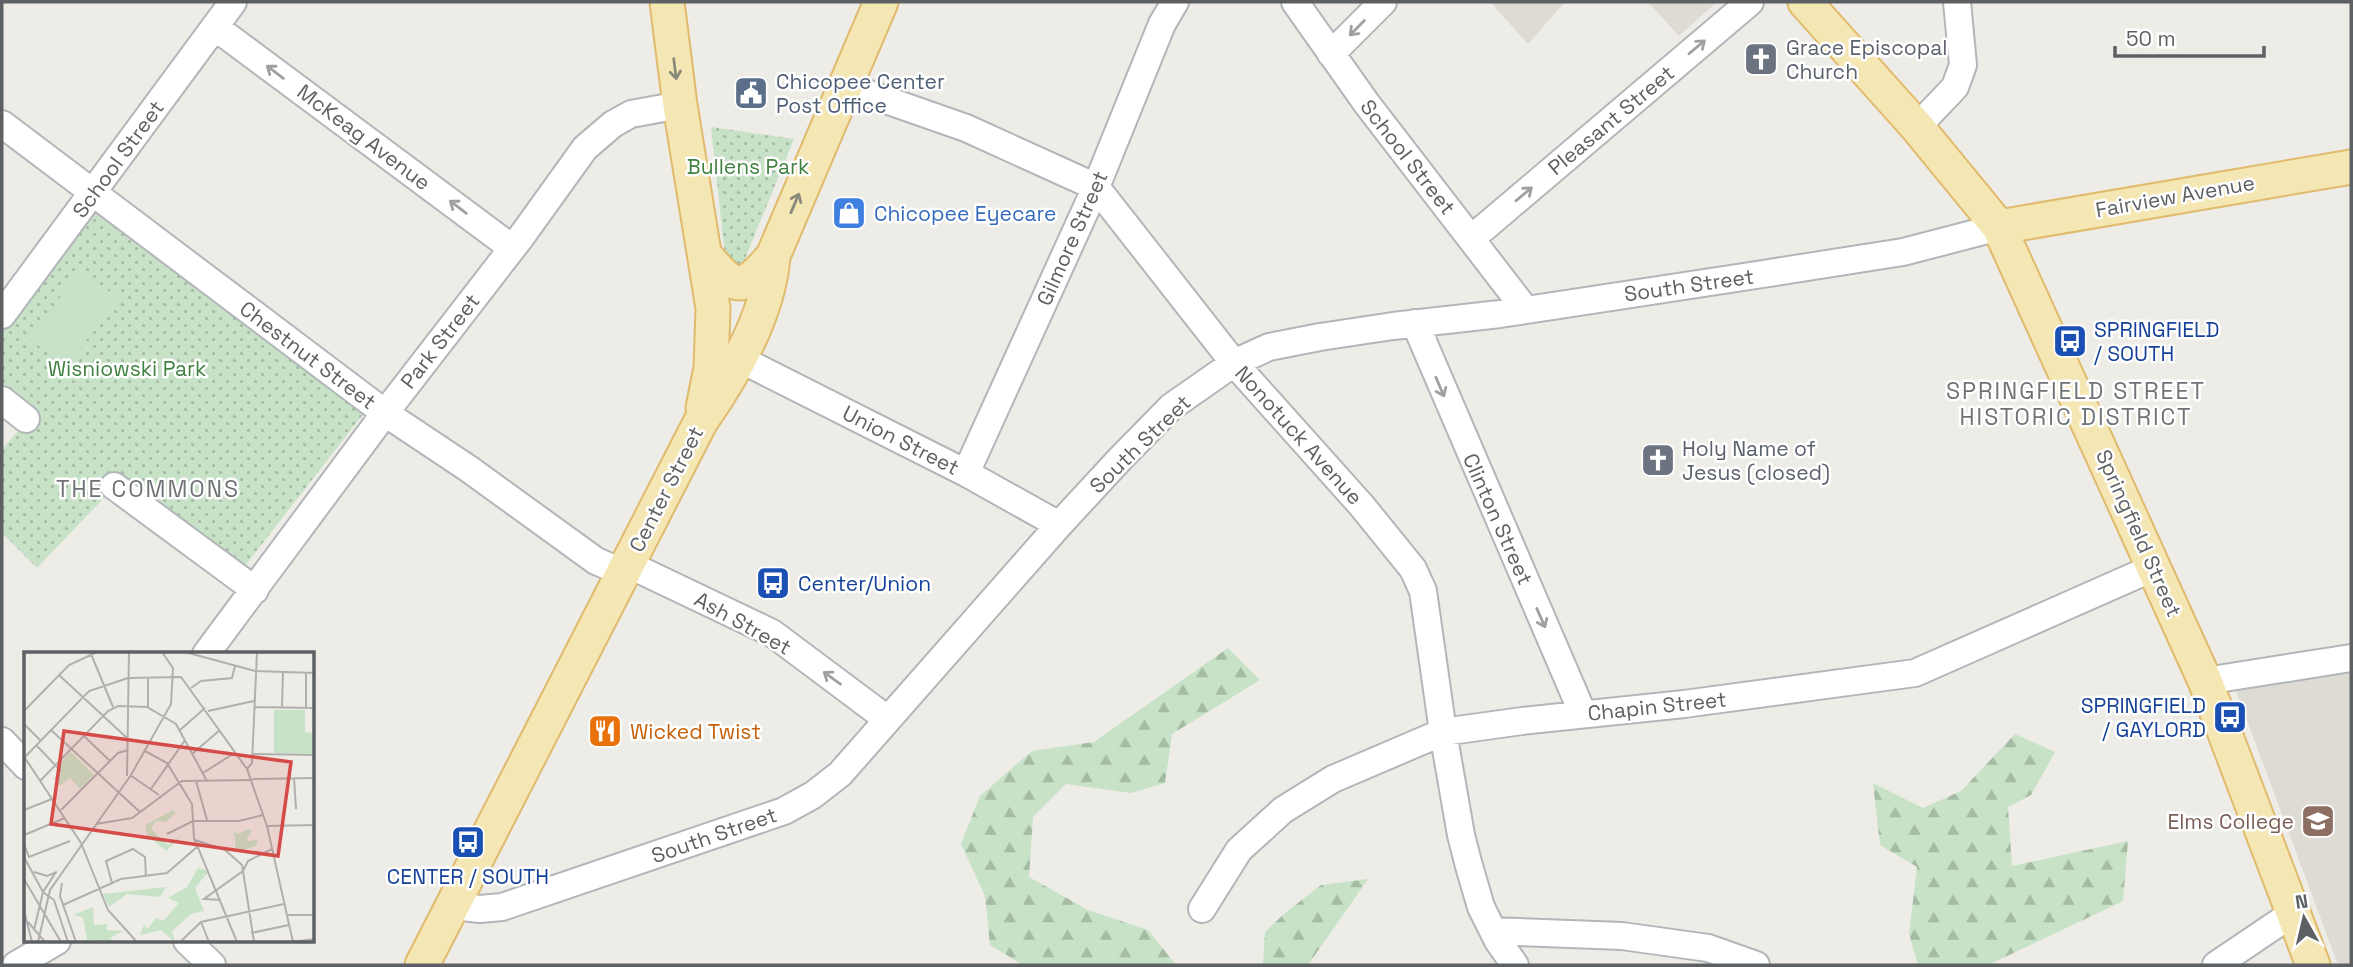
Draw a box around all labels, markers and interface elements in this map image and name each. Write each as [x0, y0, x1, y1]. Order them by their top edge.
scale bar [2115, 14, 2264, 58]
one-way arrow [1349, 19, 1366, 36]
text: 50 m [2126, 25, 2176, 52]
place label: Grace Episcopal Church [1786, 34, 1947, 85]
one-way arrow [1688, 39, 1706, 55]
church icon: Grace Episcopal Church [1742, 40, 1780, 78]
one-way arrow [669, 58, 682, 80]
street label: Pleasant Street [1542, 59, 1680, 181]
one-way arrow [266, 64, 285, 79]
place label: Chicopee Center Post Office [776, 68, 945, 119]
public building icon: Chicopee Center Post Office [732, 74, 770, 112]
street label: McKeag Avenue [292, 78, 436, 196]
street label: School Street [1355, 94, 1461, 220]
street label: School Street [66, 95, 170, 223]
park label: Bullens Park [687, 153, 809, 180]
street label: Gilmore Street [1030, 166, 1114, 310]
street label: Fairview Avenue [2093, 169, 2257, 223]
one-way arrow [1514, 186, 1532, 202]
one-way arrow [789, 193, 802, 214]
shop icon: Chicopee Eyecare [830, 194, 868, 232]
one-way arrow [449, 200, 467, 215]
place label: Chicopee Eyecare [874, 200, 1057, 227]
street label: South Street [1622, 263, 1756, 307]
street label: Park Street [395, 288, 485, 394]
street label: Chestnut Street [234, 295, 382, 415]
place label: SPRINGFIELD / SOUTH [2094, 316, 2219, 367]
bus stop icon: SPRINGFIELD / SOUTH [2051, 322, 2089, 360]
park label: Wisniowski Park [48, 355, 206, 382]
street label: Nonotuck Avenue [1229, 360, 1369, 510]
one-way arrow [1434, 375, 1447, 397]
district label: SPRINGFIELD STREET HISTORIC DISTRICT [1946, 376, 2206, 432]
street label: South Street [1084, 389, 1196, 499]
street label: Union Street [838, 399, 964, 481]
street label: Center Street [623, 422, 709, 556]
place label: Holy Name of Jesus (closed) [1682, 435, 1830, 486]
church icon: Holy Name of Jesus (closed) [1639, 441, 1677, 479]
street label: Springfield Street [2090, 445, 2188, 621]
street label: Clinton Street [1457, 449, 1539, 589]
district label: THE COMMONS [56, 474, 240, 504]
bus stop icon: Center/Union [754, 564, 792, 602]
place label: Center/Union [798, 570, 931, 597]
street label: Ash Street [690, 585, 796, 661]
one-way arrow [1535, 606, 1548, 628]
inset map [24, 652, 315, 942]
one-way arrow [823, 671, 842, 686]
street label: Chapin Street [1586, 685, 1728, 727]
place label: SPRINGFIELD / GAYLORD [2081, 692, 2206, 743]
bus stop icon: SPRINGFIELD / GAYLORD [2211, 698, 2249, 736]
restaurant icon: Wicked Twist [586, 712, 624, 750]
place label: Wicked Twist [630, 718, 761, 745]
street label: South Street [648, 801, 780, 869]
school or university icon: Elms College [2299, 802, 2337, 840]
place label: Elms College [2167, 808, 2294, 835]
bus stop icon: CENTER / SOUTH [449, 823, 487, 861]
place label: CENTER / SOUTH [387, 863, 549, 890]
north arrow [2269, 883, 2339, 953]
text: N [2294, 888, 2310, 915]

